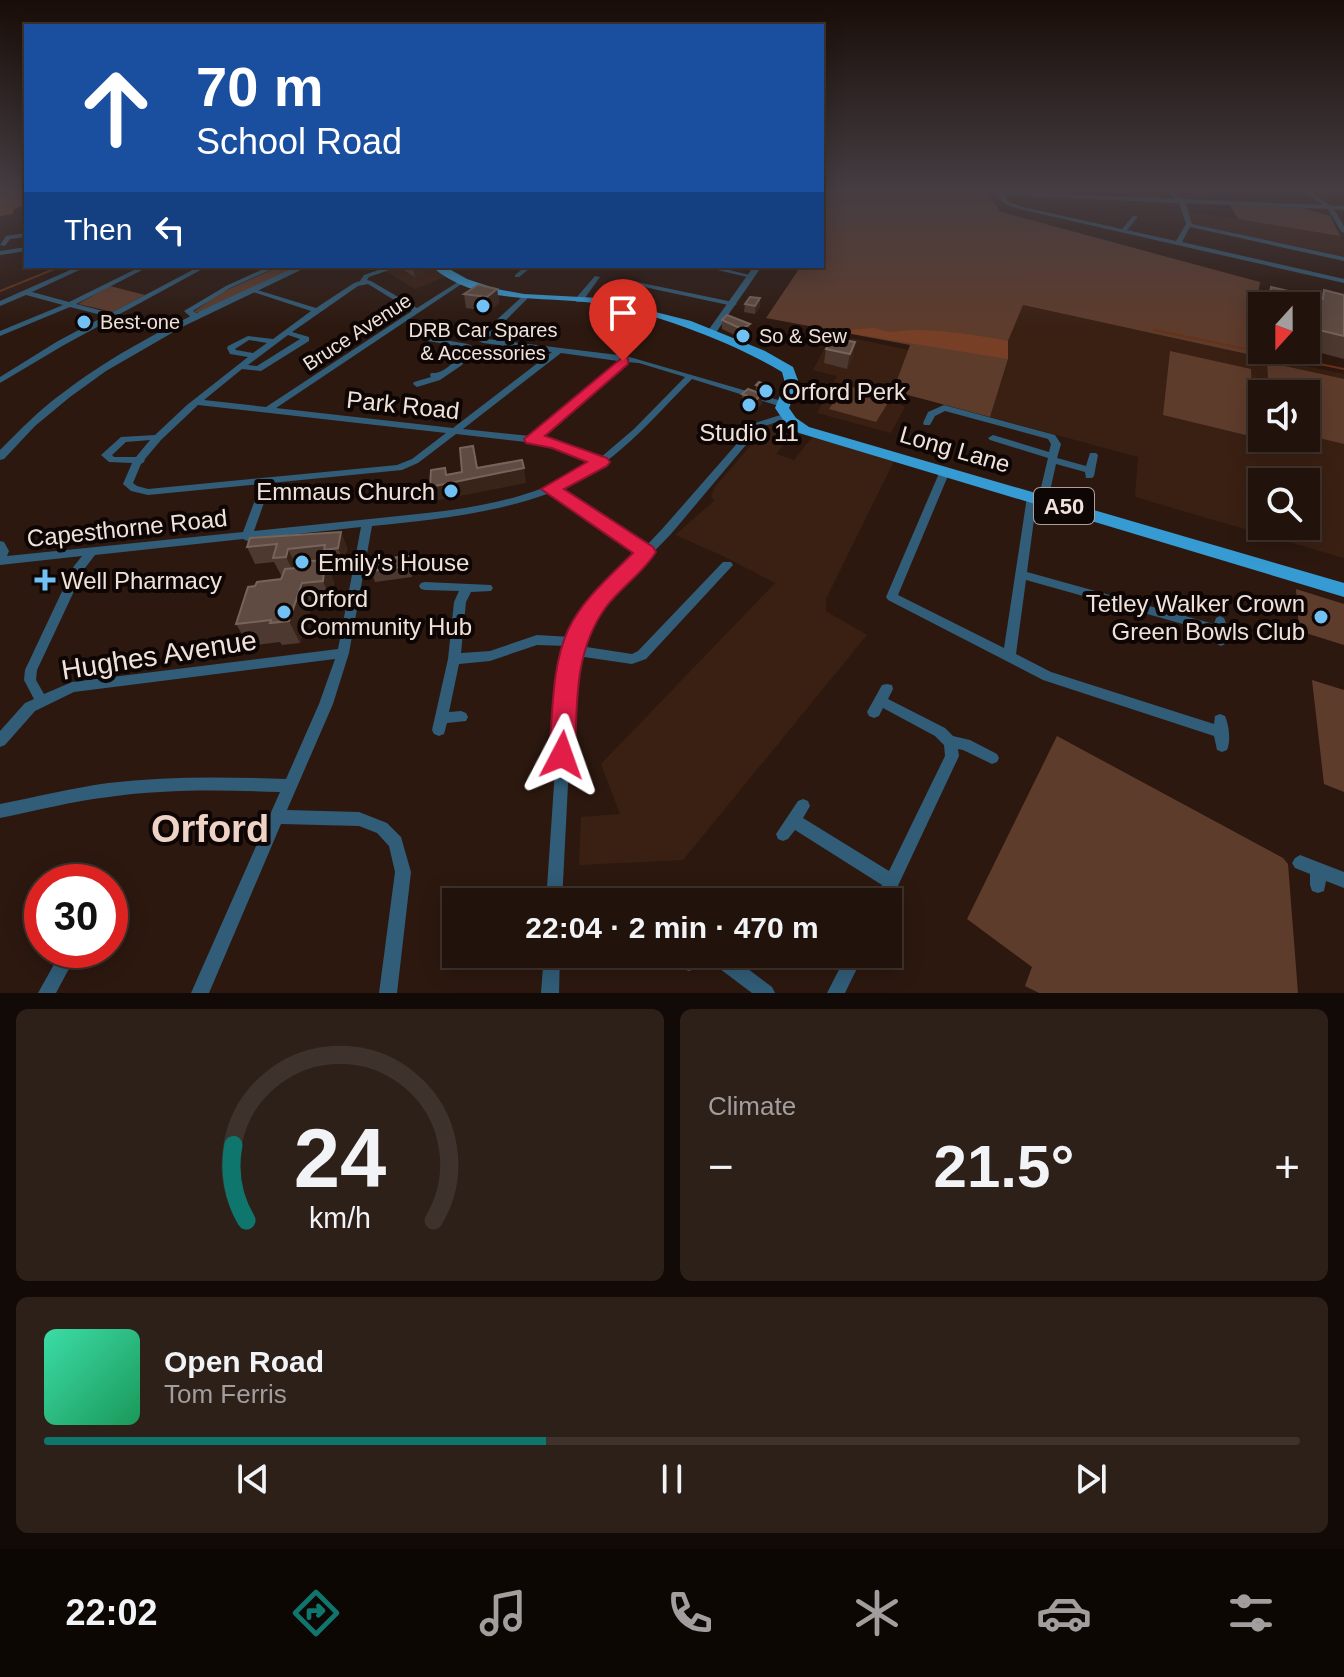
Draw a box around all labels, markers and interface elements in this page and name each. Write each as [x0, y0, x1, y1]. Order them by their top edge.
text: 70 m [196, 55, 324, 118]
icon: ahead [64, 56, 168, 160]
text: School Road [196, 121, 402, 162]
icon: left [148, 208, 192, 252]
text: Then [64, 213, 132, 246]
pin [589, 279, 657, 361]
street label: Bruce Avenue [299, 289, 415, 375]
icon: arrive [601, 291, 645, 335]
north arrow [1248, 292, 1320, 364]
map controls [1248, 292, 1320, 540]
marker: DRB Car Spares & Accessories [474, 297, 492, 315]
place label: Best-one [100, 311, 180, 333]
marker: Best-one [75, 313, 93, 331]
place label: DRB Car Spares & Accessories [409, 319, 557, 364]
place label: So & Sew [759, 325, 847, 347]
marker: So & Sew [734, 327, 752, 345]
place label: Orford Perk [782, 378, 907, 405]
button: sound [1248, 380, 1320, 452]
marker: Orford Perk [757, 382, 775, 400]
street label: Park Road [345, 386, 461, 424]
marker: Studio 11 [740, 396, 758, 414]
place label: Studio 11 [699, 419, 799, 446]
street label: Long Lane [897, 420, 1013, 478]
button: search [1248, 468, 1320, 540]
place label: Emmaus Church [256, 478, 435, 505]
marker: Emmaus Church [442, 482, 460, 500]
road number: A50 [1034, 488, 1094, 524]
street label: Capesthorne Road [25, 504, 229, 552]
place label: Emily's House [318, 549, 469, 576]
marker: Emily's House [293, 553, 311, 571]
place label: Well Pharmacy [61, 567, 222, 594]
marker: Well Pharmacy [36, 571, 54, 589]
place label: Orford Community Hub [300, 585, 472, 640]
place label: Tetley Walker Crown Green Bowls Club [1086, 590, 1305, 645]
marker: Orford Community Hub [275, 603, 293, 621]
marker: Tetley Walker Crown Green Bowls Club [1312, 608, 1330, 626]
street label: Hughes Avenue [59, 624, 259, 686]
position arrow [520, 713, 604, 797]
district label: Orford [151, 808, 269, 850]
speed limit sign: 30 [24, 864, 128, 968]
text: 22:04 · 2 min · 470 m [525, 911, 819, 944]
text: Climate [708, 1091, 796, 1121]
text: 24 [294, 1112, 386, 1205]
text: 21.5° [934, 1133, 1074, 1200]
text: − [708, 1142, 734, 1191]
text: + [1274, 1142, 1300, 1191]
text: km/h [309, 1202, 371, 1234]
text: Open Road [164, 1345, 324, 1378]
text: Tom Ferris [164, 1379, 287, 1409]
icon: previous [231, 1457, 275, 1501]
icon: pause [650, 1457, 694, 1501]
icon: next [1069, 1457, 1113, 1501]
icon: directions [288, 1585, 344, 1641]
icon: music [475, 1585, 531, 1641]
icon: phone [662, 1585, 718, 1641]
icon: climate [849, 1585, 905, 1641]
icon: car [1036, 1585, 1092, 1641]
icon: filters [1223, 1585, 1279, 1641]
text: 22:02 [65, 1592, 158, 1633]

